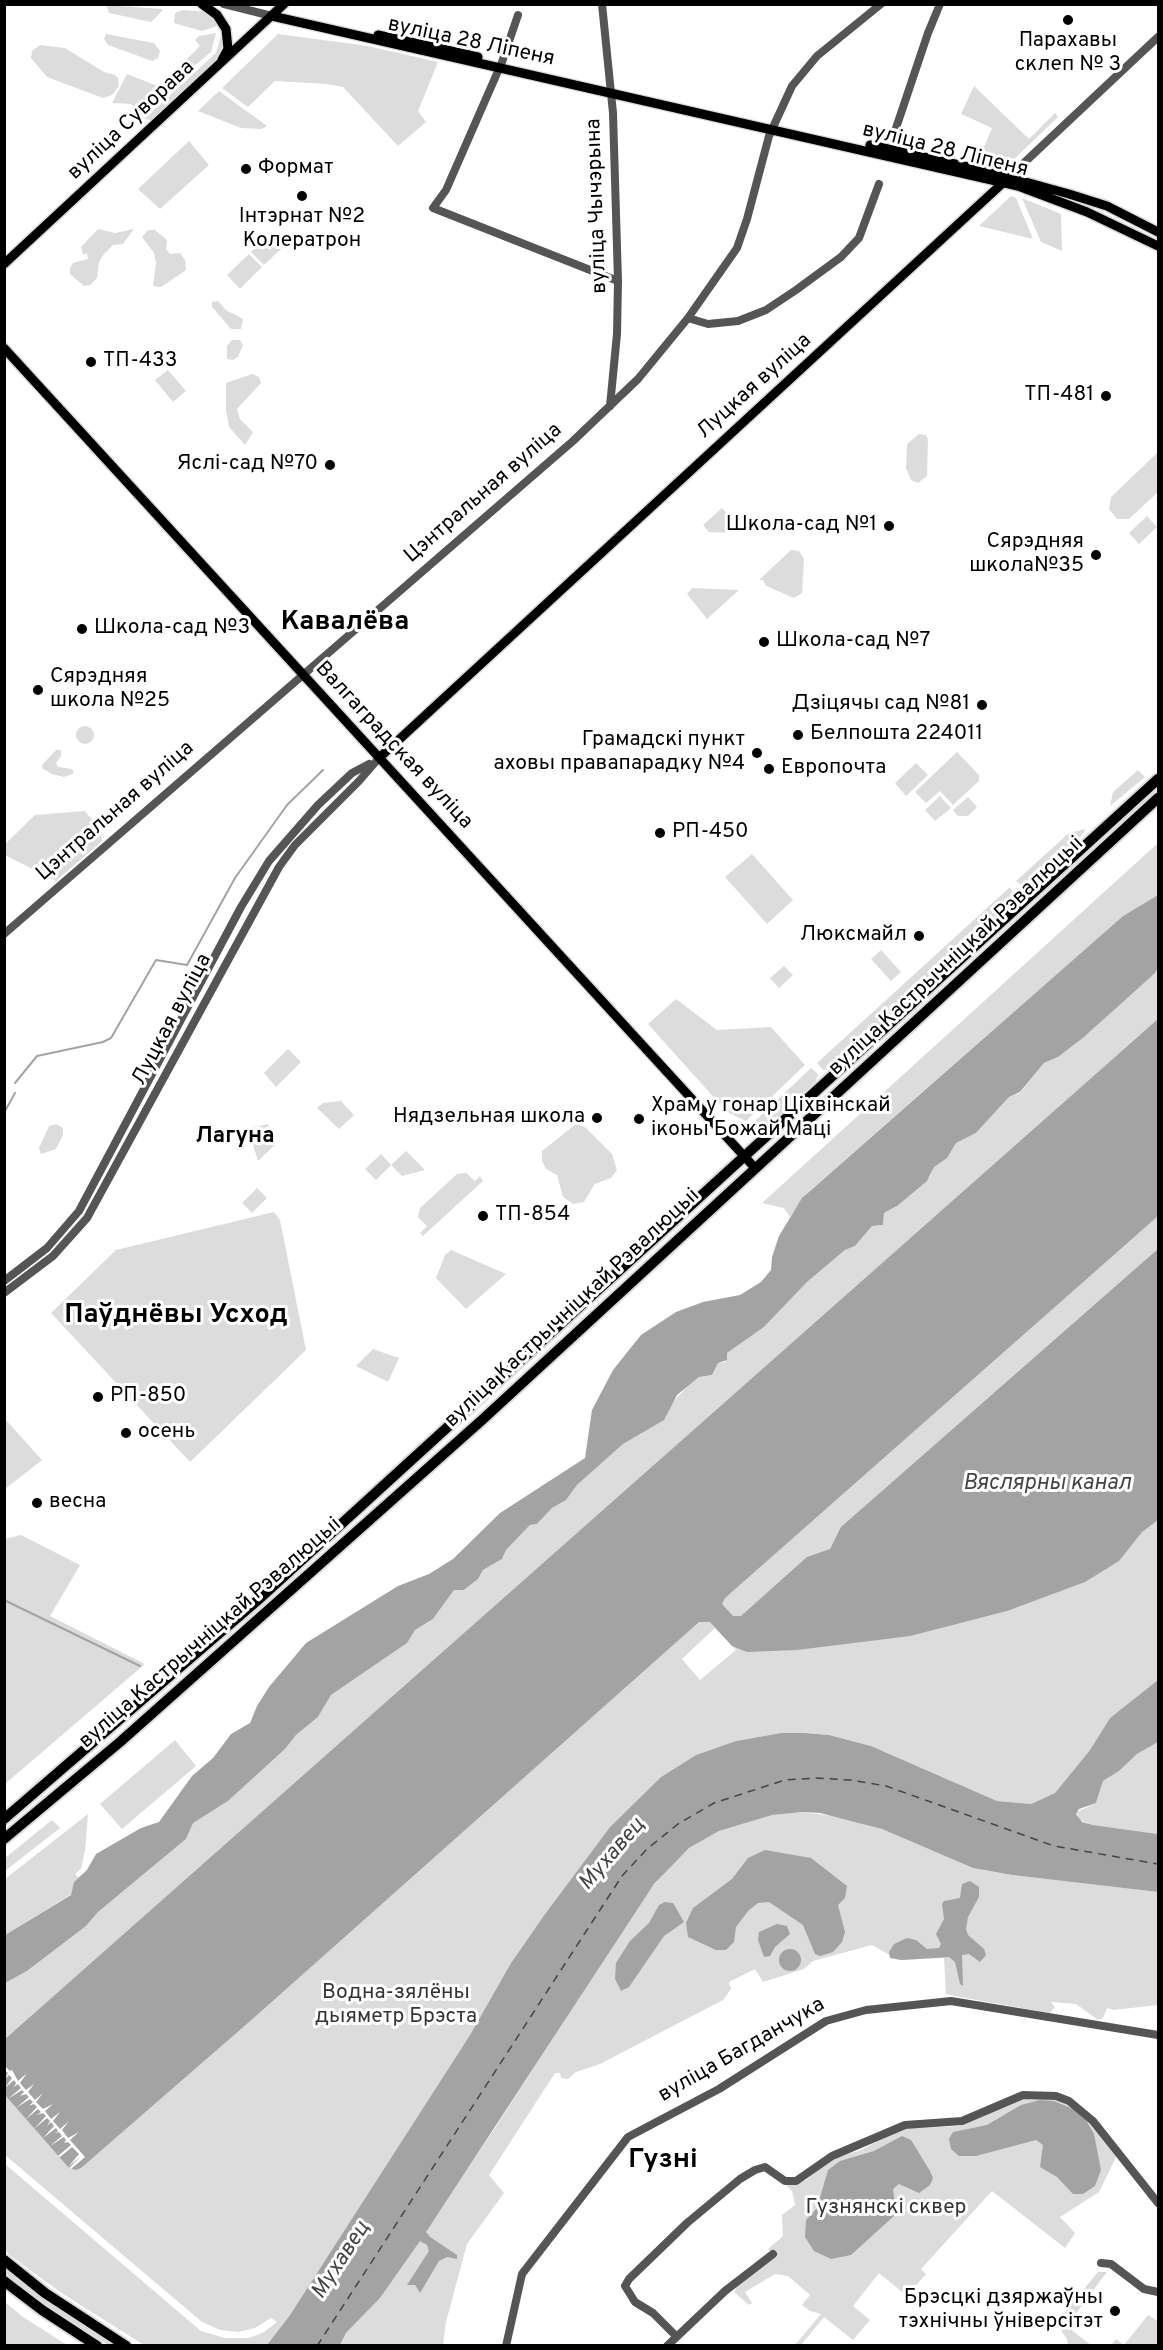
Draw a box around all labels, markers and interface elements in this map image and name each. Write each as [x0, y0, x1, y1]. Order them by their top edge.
street label: вуліца 28 Ліпеня [385, 13, 557, 73]
marker: Парахавы склеп № 3 [1061, 13, 1075, 27]
place label: Парахавы склеп № 3 [1015, 29, 1121, 79]
street label: вуліца Суворава [63, 56, 201, 186]
street label: вуліца Чычэрына [582, 118, 614, 294]
street label: вуліца 28 Ліпеня [859, 118, 1031, 184]
place label: Формат [258, 156, 333, 182]
marker: Формат [239, 162, 253, 176]
marker: Інтэрнат №2 Колератрон [295, 189, 309, 203]
place label: Інтэрнат №2 Колератрон [239, 205, 365, 255]
street label: Луцкая вуліца [693, 329, 817, 445]
place label: ТП-433 [103, 349, 177, 375]
marker: ТП-433 [84, 355, 98, 369]
place label: ТП-481 [1024, 383, 1094, 409]
marker: ТП-481 [1099, 389, 1113, 403]
street label: Цэнтральная вуліца [400, 419, 568, 569]
place label: Яслі-сад №70 [176, 452, 318, 478]
marker: Яслі-сад №70 [323, 458, 337, 472]
place label: Школа-сад №1 [726, 513, 877, 539]
marker: Школа-сад №1 [882, 519, 896, 533]
place label: Сярэдняя школа№35 [969, 530, 1084, 580]
marker: Сярэдняя школа№35 [1089, 548, 1103, 562]
district label: Кавалёва [281, 608, 409, 640]
place label: Школа-сад №3 [94, 616, 250, 642]
marker: Школа-сад №3 [75, 622, 89, 636]
place label: Школа-сад №7 [776, 629, 930, 655]
marker: Школа-сад №7 [757, 635, 771, 649]
street label: Валгаградская вуліца [309, 657, 477, 835]
place label: Сярэдняя школа №25 [50, 665, 170, 715]
marker: Сярэдняя школа №25 [31, 683, 45, 697]
place label: Дзіцячы сад №81 [792, 692, 970, 718]
marker: Дзіцячы сад №81 [975, 698, 989, 712]
place label: Белпошта 224011 [810, 722, 983, 748]
place label: Грамадскі пункт аховы правапарадку №4 [494, 728, 745, 778]
marker: Белпошта 224011 [791, 728, 805, 742]
street label: Цэнтральная вуліца [32, 737, 200, 887]
marker: Грамадскі пункт аховы правапарадку №4 [750, 746, 764, 760]
place label: Европочта [781, 756, 886, 782]
marker: Европочта [762, 762, 776, 776]
place label: РП-450 [672, 820, 749, 846]
marker: РП-450 [653, 826, 667, 840]
street label: вуліца Кастрычніцкай Рэвалюцыі [824, 832, 1090, 1082]
place label: Люксмайл [800, 923, 907, 949]
marker: Люксмайл [912, 929, 926, 943]
street label: Луцкая вуліца [128, 950, 218, 1090]
place label: Храм у гонар Ціхвінскай іконы Божай Маці [651, 1094, 890, 1144]
place label: Нядзельная школа [393, 1105, 585, 1131]
marker: Нядзельная школа [590, 1111, 604, 1125]
marker: Храм у гонар Ціхвінскай іконы Божай Маці [632, 1112, 646, 1126]
district label: Лагуна [196, 1125, 274, 1151]
street label: вуліца Кастрычніцкай Рэвалюцыі [440, 1184, 706, 1434]
place label: ТП-854 [495, 1203, 570, 1229]
marker: ТП-854 [476, 1209, 490, 1223]
district label: Паўднёвы Усход [64, 1301, 288, 1333]
place label: РП-850 [110, 1384, 186, 1410]
marker: РП-850 [91, 1390, 105, 1404]
place label: осень [138, 1420, 195, 1446]
marker: осень [119, 1426, 133, 1440]
water label: Вяслярны канал [963, 1472, 1131, 1498]
place label: весна [49, 1490, 106, 1516]
marker: весна [30, 1496, 44, 1510]
street label: вуліца Кастрычніцкай Рэвалюцыі [75, 1513, 347, 1755]
water label: Мухавец [574, 1813, 652, 1897]
park label: Водна-зялёны дыяметр Брэста [315, 1981, 477, 2031]
street label: вуліца Багданчука [654, 1993, 830, 2109]
district label: Гузні [628, 2146, 698, 2178]
park label: Гузнянскі сквер [806, 2196, 966, 2222]
water label: Мухавец [307, 2217, 377, 2305]
place label: Брэсцкі дзяржаўны тэхнічны ўніверсітэт [898, 2286, 1103, 2336]
marker: Брэсцкі дзяржаўны тэхнічны ўніверсітэт [1108, 2304, 1122, 2318]

